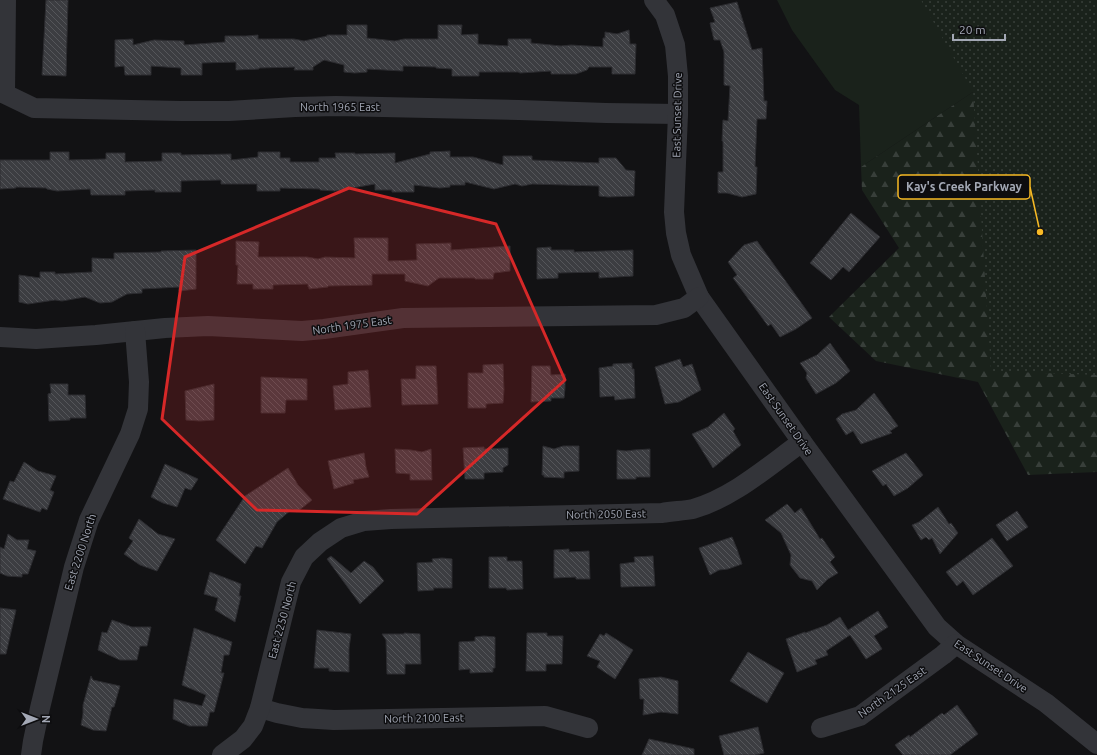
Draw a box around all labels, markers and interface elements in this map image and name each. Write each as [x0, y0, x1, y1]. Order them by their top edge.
scale bar [953, 16, 1005, 42]
text: 20 m [959, 23, 986, 36]
street label: East Sunset Drive [670, 72, 684, 158]
street label: North 1965 East [300, 101, 381, 113]
callout: Kay's Creek Parkway [898, 175, 1030, 199]
text: Kay's Creek Parkway [906, 180, 1023, 193]
street label: North 1975 East [312, 313, 393, 336]
street label: East Sunset Drive [757, 381, 815, 457]
street label: North 2050 East [566, 507, 647, 521]
street label: East 2200 North [62, 512, 98, 592]
street label: East 2250 North [266, 580, 298, 660]
street label: East Sunset Drive [952, 637, 1030, 695]
street label: North 2125 East [856, 664, 929, 720]
north arrow [16, 699, 56, 739]
street label: North 2100 East [384, 711, 465, 725]
text: N [40, 715, 52, 723]

